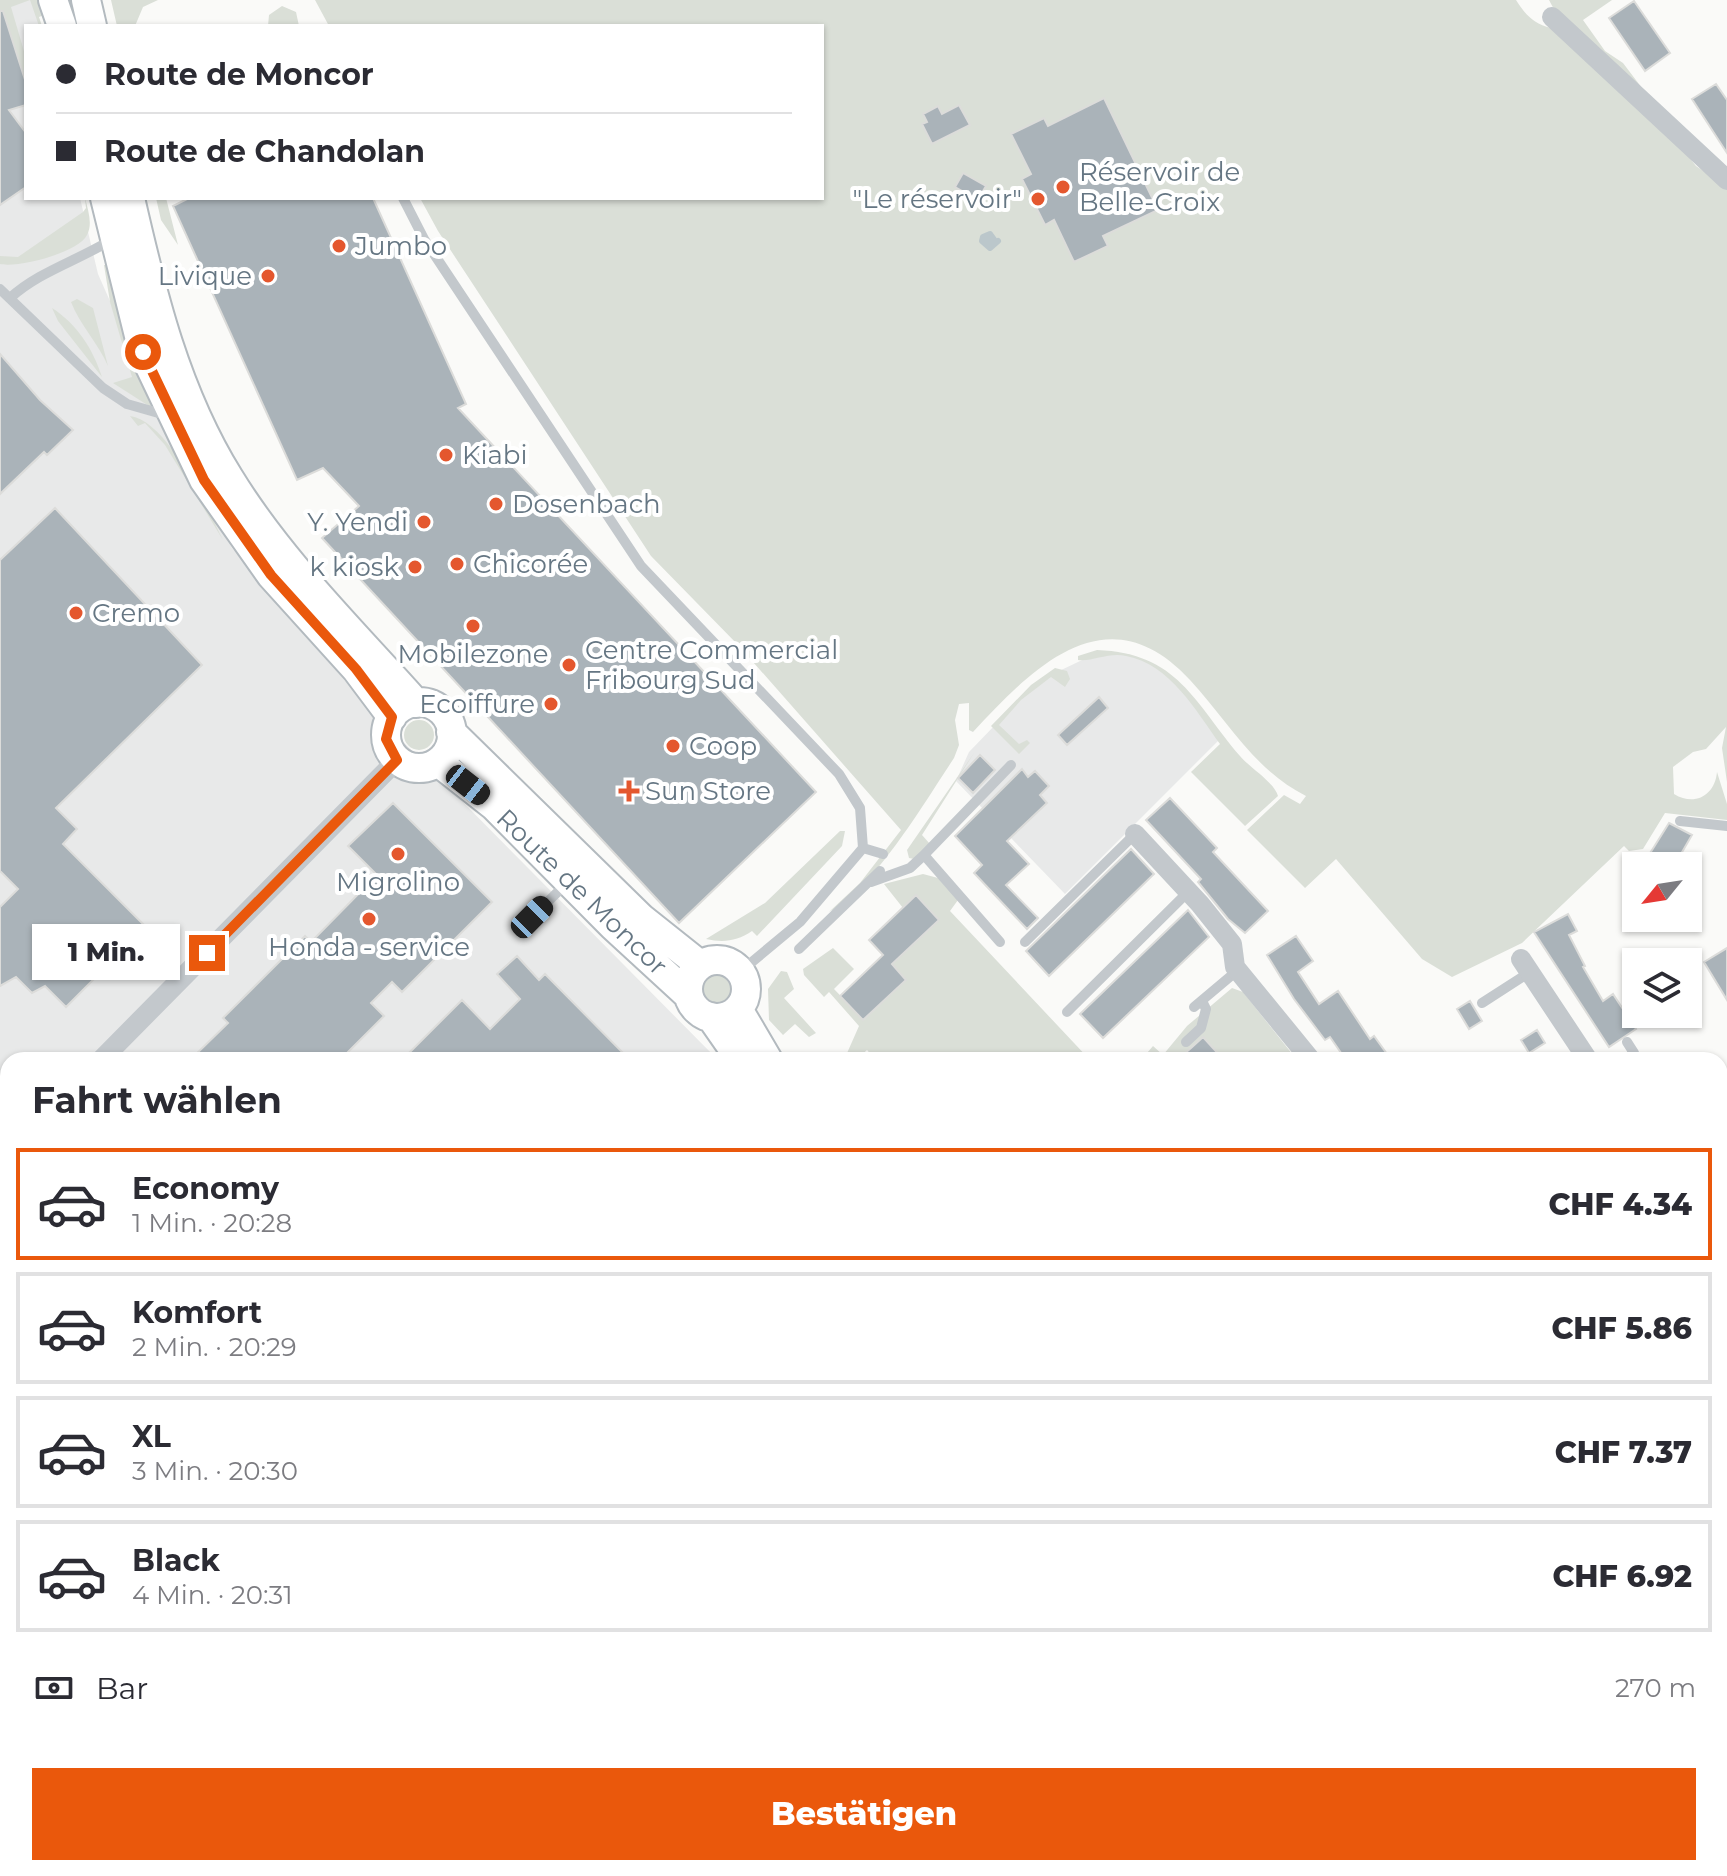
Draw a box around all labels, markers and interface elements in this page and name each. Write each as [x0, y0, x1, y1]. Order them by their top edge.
text: Route de Moncor [104, 56, 374, 93]
text: Route de Chandolan [104, 133, 425, 170]
place label: Réservoir de Belle-Croix [1079, 156, 1240, 218]
marker: Réservoir de Belle-Croix [1054, 178, 1072, 196]
place label: "Le réservoir" [853, 183, 1022, 215]
marker: "Le réservoir" [1029, 190, 1047, 208]
place label: Jumbo [354, 230, 447, 262]
marker: Jumbo [330, 237, 348, 255]
place label: Livique [158, 260, 252, 292]
marker: Livique [259, 267, 277, 285]
route start [125, 334, 161, 370]
place label: Kiabi [462, 439, 527, 471]
marker: Kiabi [437, 446, 455, 464]
place label: Dosenbach [512, 488, 661, 520]
marker: Dosenbach [487, 495, 505, 513]
place label: Y. Yendi [307, 506, 408, 538]
marker: Y. Yendi [415, 513, 433, 531]
place label: Chicorée [473, 548, 588, 580]
place label: k kiosk [310, 551, 399, 583]
marker: Chicorée [448, 555, 466, 573]
marker: k kiosk [406, 558, 424, 576]
place label: Cremo [92, 597, 180, 629]
marker: Cremo [67, 604, 85, 622]
marker: Mobilezone [464, 617, 482, 635]
place label: Centre Commercial Fribourg Sud [585, 634, 838, 696]
place label: Mobilezone [398, 638, 548, 670]
marker: Centre Commercial Fribourg Sud [560, 656, 578, 674]
place label: Ecoiffure [419, 688, 535, 720]
marker: Ecoiffure [542, 695, 560, 713]
place label: Coop [689, 730, 757, 762]
marker: Coop [664, 737, 682, 755]
car [442, 761, 494, 809]
place label: Sun Store [645, 775, 771, 807]
marker: Sun Store [620, 782, 638, 800]
street label: Route de Moncor [490, 802, 674, 982]
marker: Migrolino [389, 845, 407, 863]
north arrow [1622, 852, 1702, 932]
map controls [1622, 852, 1702, 1028]
place label: Migrolino [336, 866, 460, 898]
car [507, 892, 557, 942]
marker: Honda - service [360, 910, 378, 928]
callout: 1 Min. [31, 925, 179, 981]
place label: Honda - service [268, 931, 470, 963]
route end [189, 935, 225, 971]
text: 1 Min. [68, 936, 144, 968]
button: layers [1622, 948, 1702, 1028]
text: Fahrt wählen [32, 1078, 282, 1122]
icon: car [36, 1168, 108, 1240]
text: Economy [132, 1170, 279, 1207]
text: CHF 4.34 [1548, 1186, 1692, 1223]
text: 1 Min. · 20:28 [132, 1207, 292, 1239]
icon: car [36, 1292, 108, 1364]
text: Komfort [132, 1294, 262, 1331]
text: CHF 5.86 [1551, 1310, 1692, 1347]
text: 2 Min. · 20:29 [132, 1331, 297, 1363]
icon: car [36, 1416, 108, 1488]
text: XL [132, 1418, 171, 1455]
text: CHF 7.37 [1555, 1434, 1692, 1471]
text: 3 Min. · 20:30 [132, 1455, 298, 1487]
icon: car [36, 1540, 108, 1612]
text: Black [132, 1542, 220, 1579]
text: CHF 6.92 [1552, 1558, 1692, 1595]
text: 4 Min. · 20:31 [132, 1579, 293, 1611]
icon: cash [32, 1666, 76, 1710]
text: Bar [96, 1670, 148, 1707]
text: 270 m [1615, 1672, 1696, 1704]
button: Bestätigen [32, 1768, 1696, 1860]

